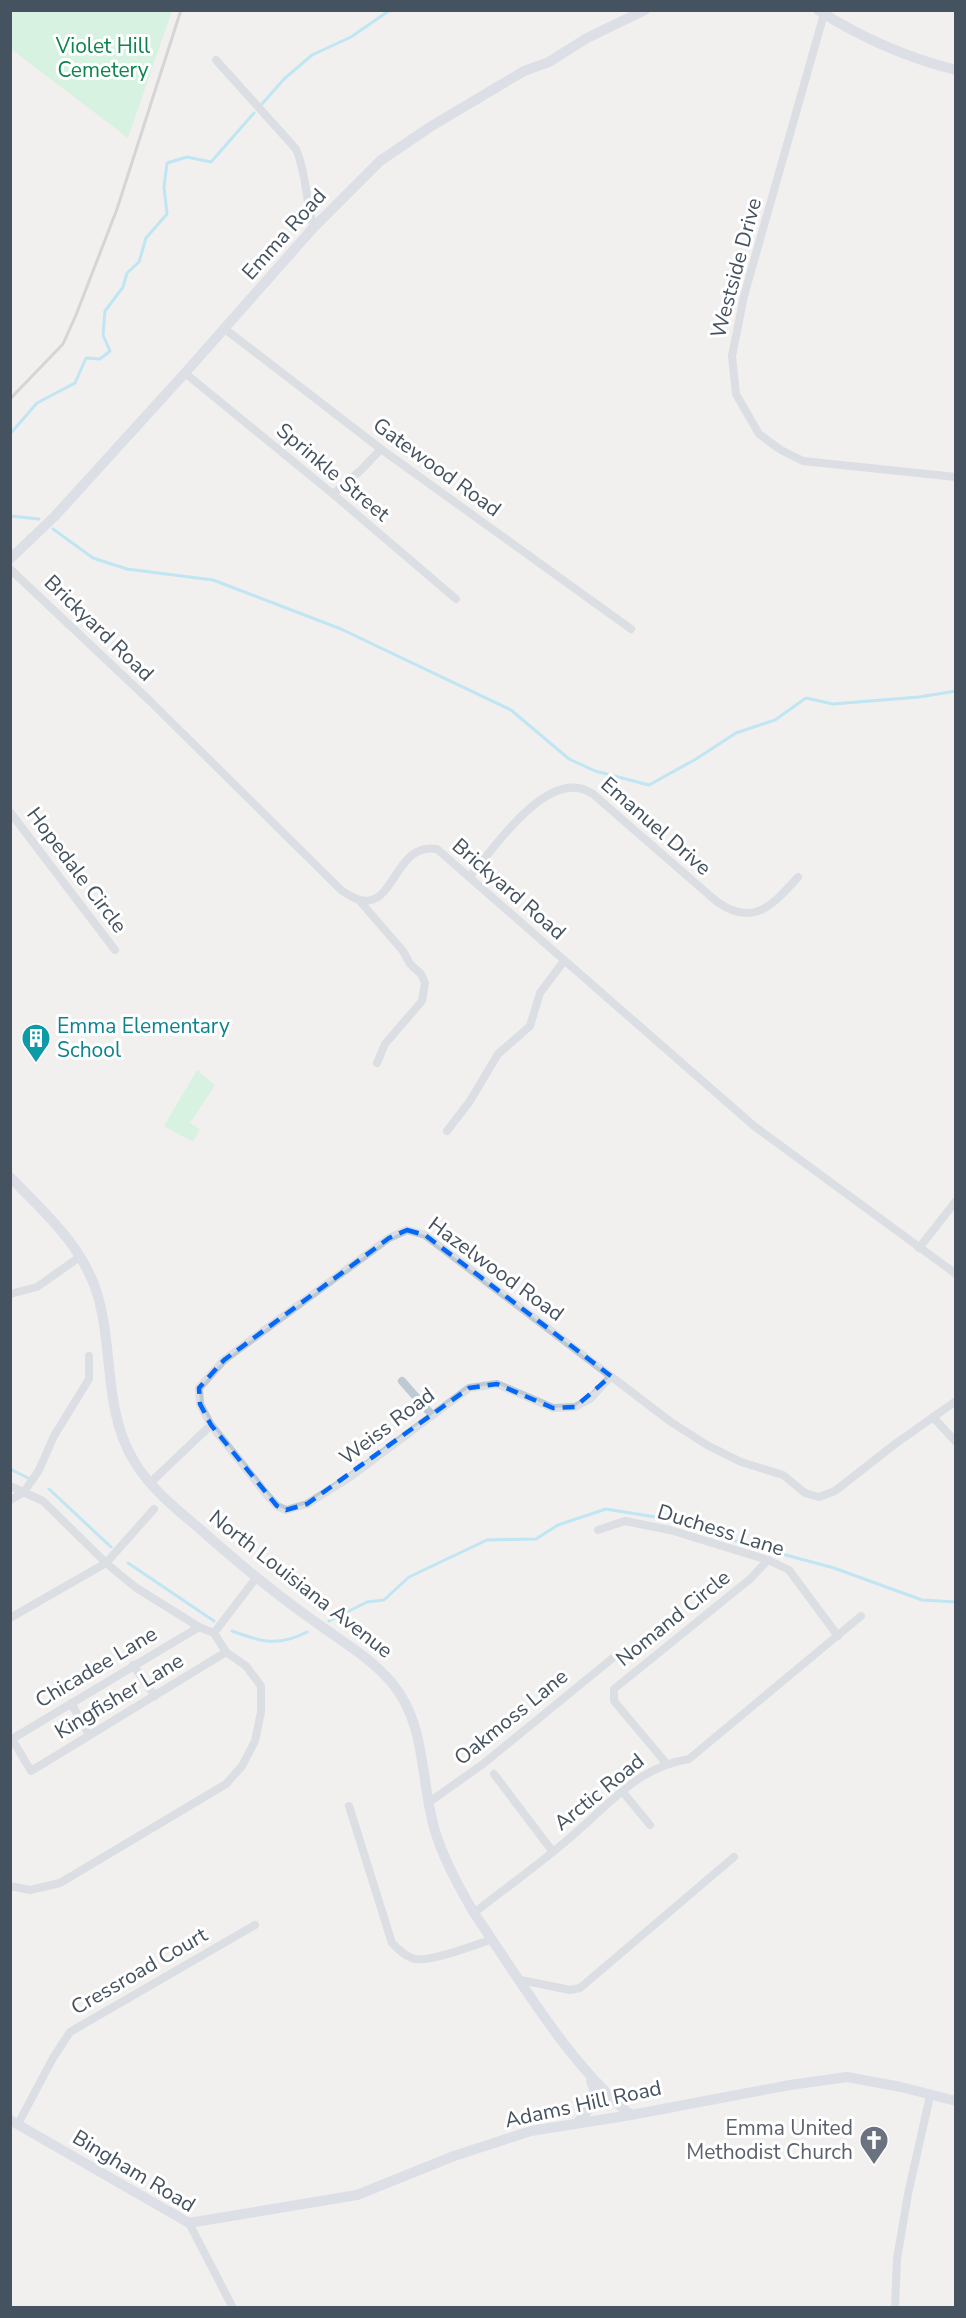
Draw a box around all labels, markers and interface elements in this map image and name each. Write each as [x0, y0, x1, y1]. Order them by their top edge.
park label: Violet Hill Cemetery [55, 32, 151, 84]
street label: Emma Road [236, 182, 332, 286]
street label: Westside Drive [704, 195, 768, 341]
street label: Gatewood Road [367, 411, 507, 523]
street label: Sprinkle Street [270, 416, 396, 528]
street label: Brickyard Road [38, 569, 160, 687]
street label: Emanuel Drive [595, 770, 717, 882]
street label: Hopedale Circle [21, 801, 133, 939]
street label: Brickyard Road [446, 832, 572, 946]
place label: Emma Elementary School [57, 1012, 230, 1064]
building icon: Emma Elementary School [20, 1022, 52, 1064]
street label: Hazelwood Road [423, 1210, 569, 1328]
street label: Weiss Road [334, 1381, 440, 1471]
street label: Duchess Lane [654, 1497, 788, 1563]
street label: North Louisiana Avenue [203, 1504, 399, 1664]
street label: Nomand Circle [610, 1563, 736, 1673]
street label: Chicadee Lane [30, 1620, 162, 1714]
street label: Kingfisher Lane [49, 1646, 189, 1746]
street label: Oakmoss Lane [448, 1663, 574, 1771]
street label: Arctic Road [548, 1747, 650, 1837]
street label: Cressroad Court [66, 1920, 213, 2021]
street label: Adams Hill Road [502, 2074, 664, 2134]
place label: Emma United Methodist Church [686, 2114, 853, 2166]
street label: Bingham Road [67, 2123, 201, 2219]
church icon: Emma United Methodist Church [858, 2124, 890, 2166]

